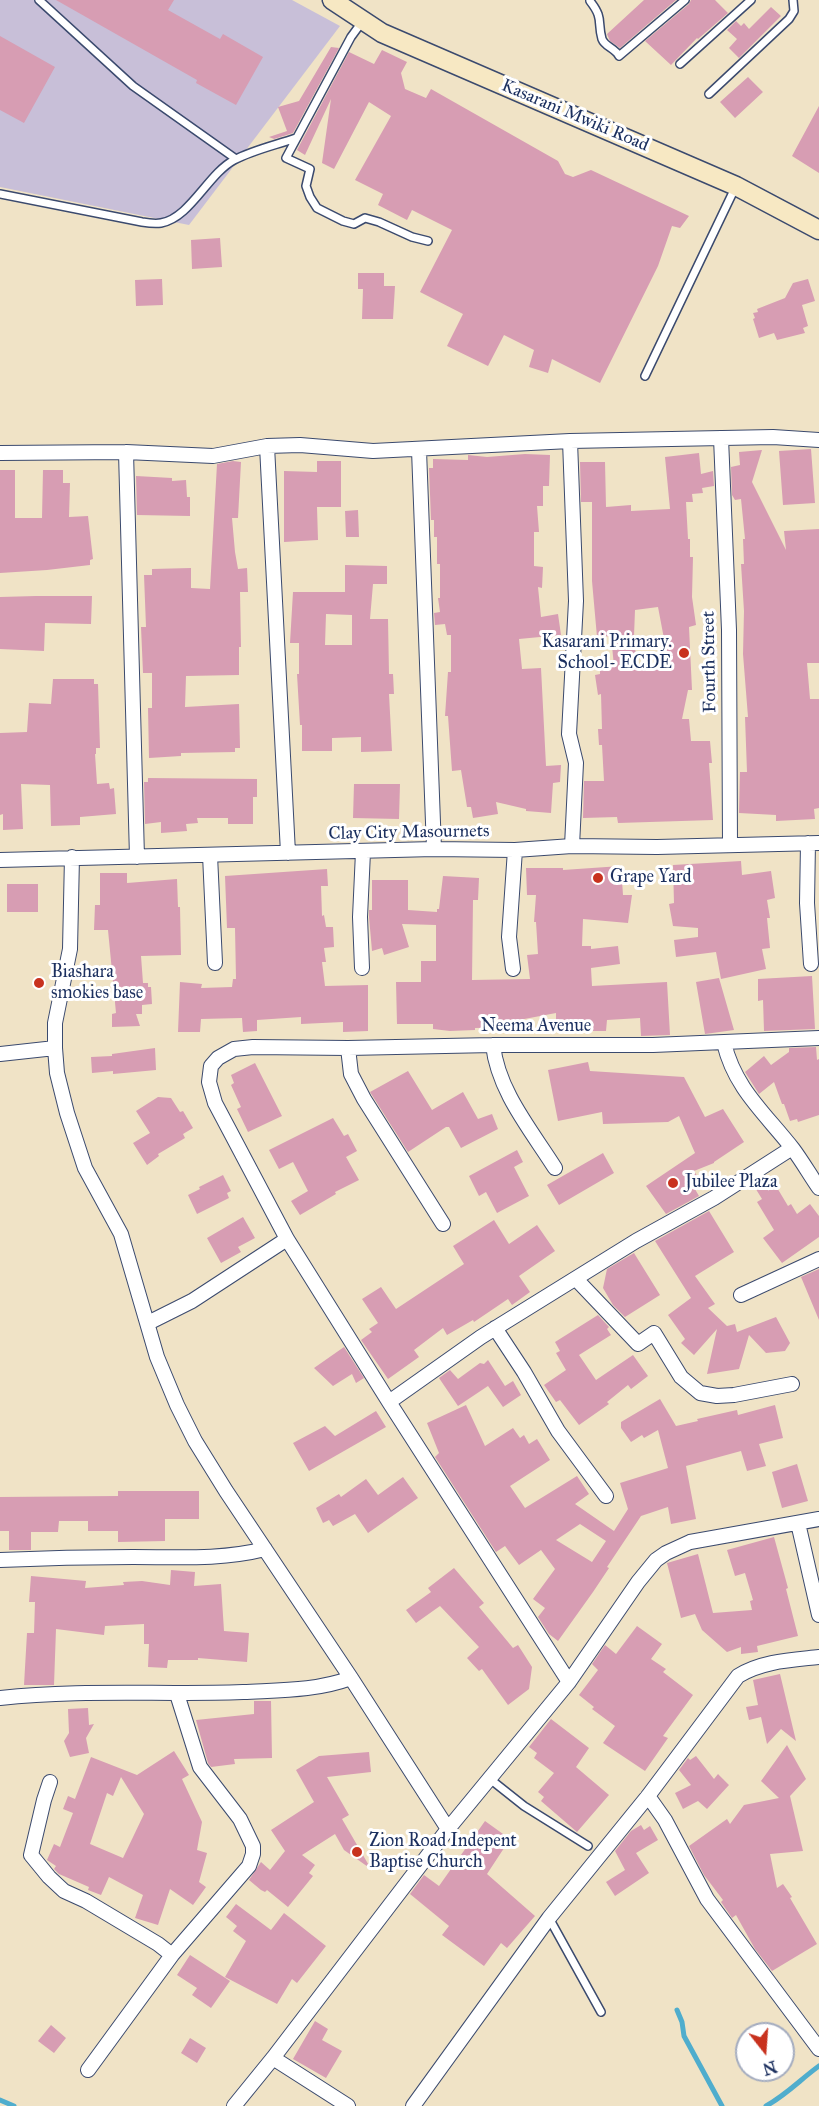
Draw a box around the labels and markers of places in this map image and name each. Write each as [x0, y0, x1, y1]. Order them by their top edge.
place label: Kasarani Primary. School- ECDE [542, 632, 672, 674]
marker: Kasarani Primary. School- ECDE [677, 646, 691, 660]
place label: Grape Yard [610, 867, 692, 889]
marker: Grape Yard [591, 871, 605, 885]
place label: Biashara smokies base [51, 962, 143, 1004]
marker: Biashara smokies base [32, 976, 46, 990]
place label: Jubilee Plaza [685, 1172, 777, 1194]
marker: Jubilee Plaza [666, 1176, 680, 1190]
place label: Zion Road Indepent Baptise Church [369, 1831, 517, 1874]
marker: Zion Road Indepent Baptise Church [350, 1845, 364, 1859]

